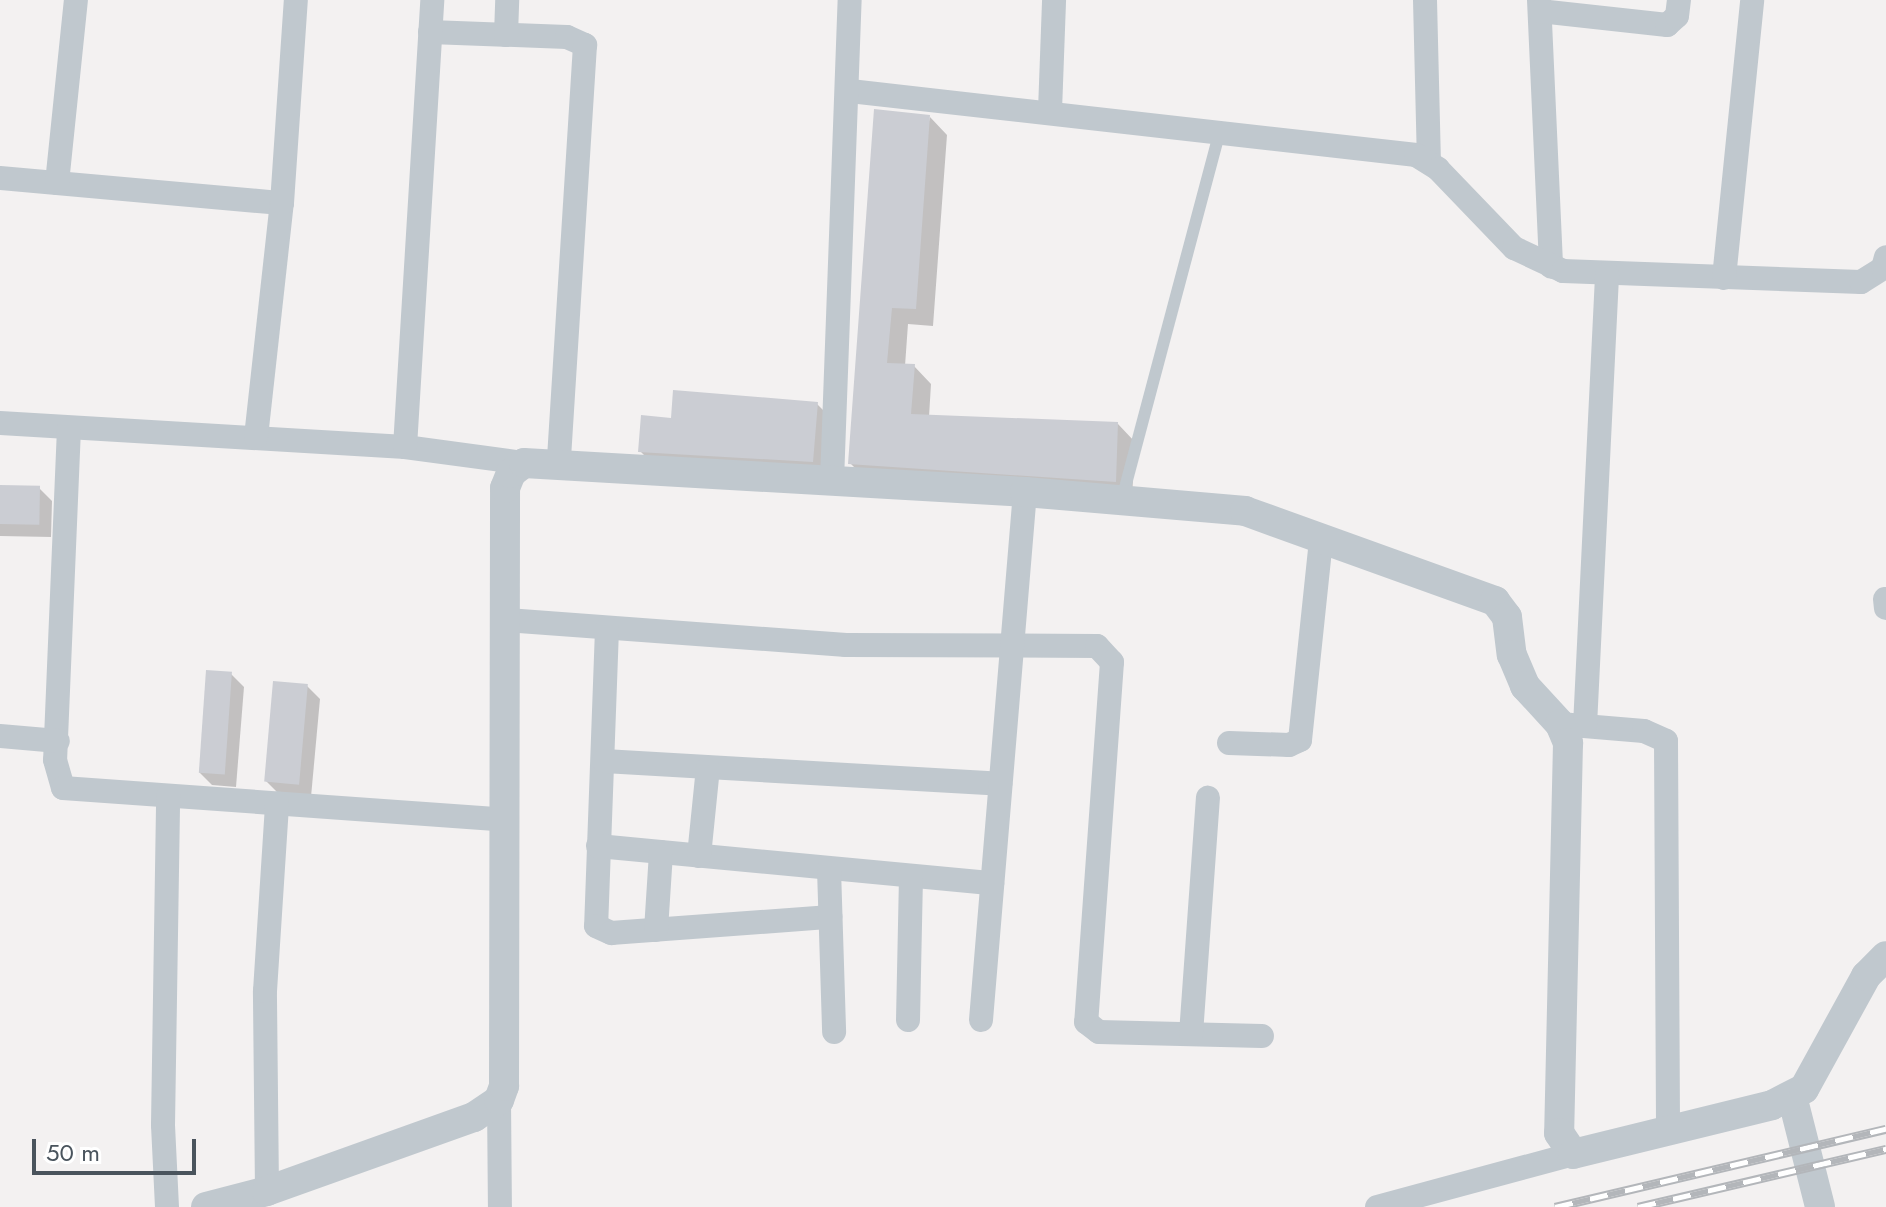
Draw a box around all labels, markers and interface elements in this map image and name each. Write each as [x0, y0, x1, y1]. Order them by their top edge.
scale bar [36, 1123, 200, 1173]
text: 50 m [46, 1135, 100, 1170]

